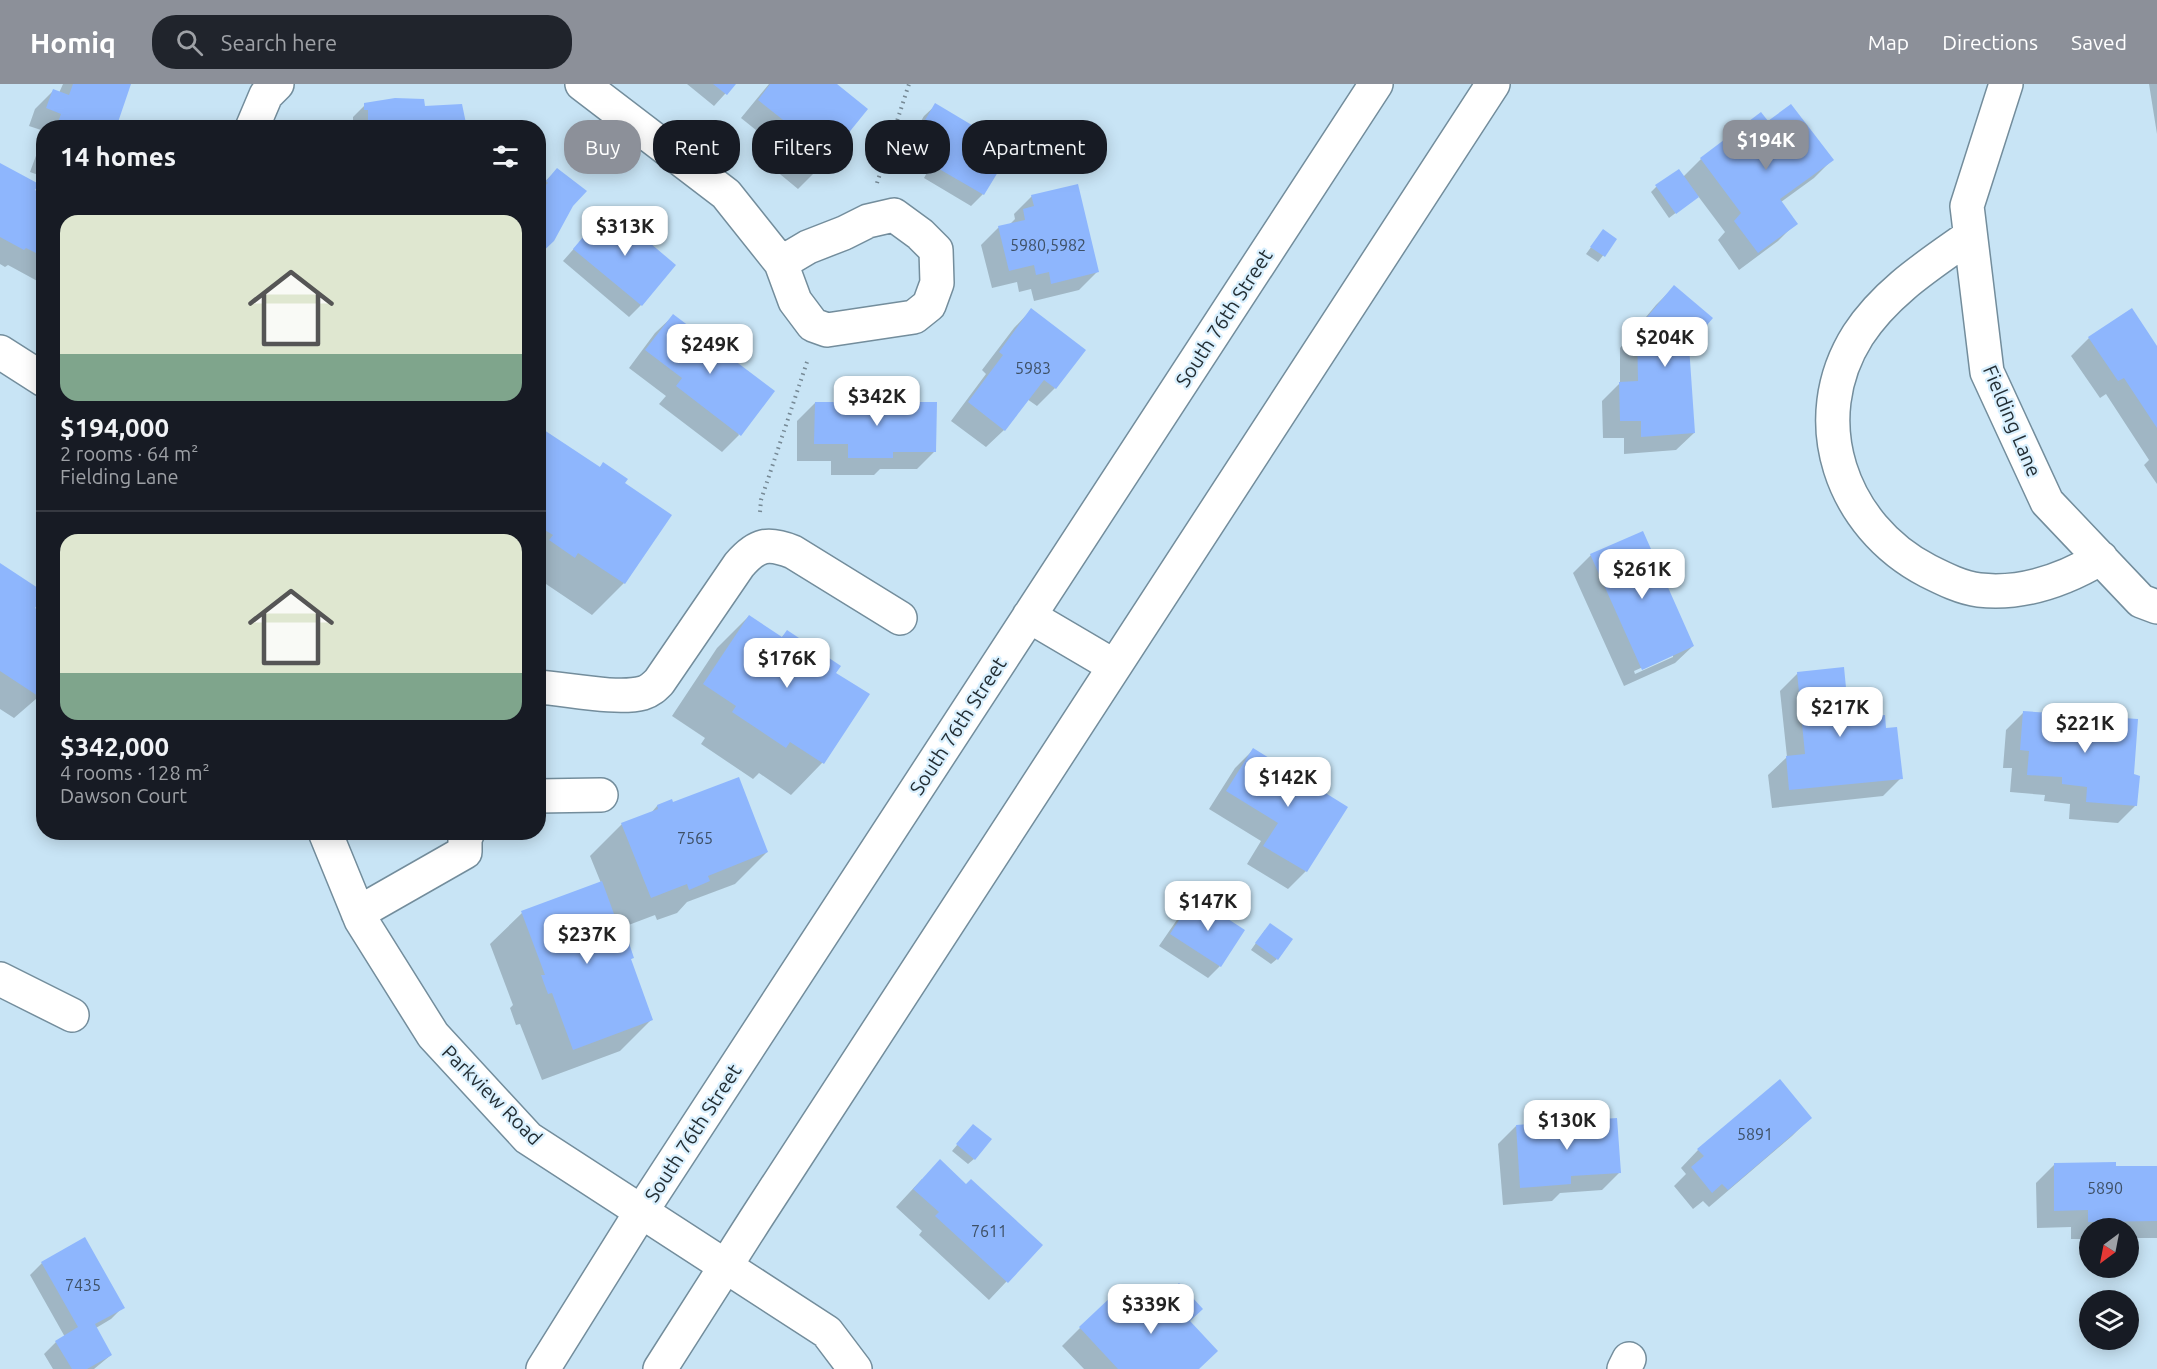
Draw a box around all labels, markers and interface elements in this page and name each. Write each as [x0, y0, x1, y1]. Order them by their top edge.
search box [152, 15, 572, 69]
icon: search [173, 26, 206, 59]
text: Homiq [30, 27, 116, 58]
text: Search here [221, 30, 337, 55]
text: Map [1868, 30, 1909, 54]
text: Directions [1942, 30, 2038, 54]
text: Saved [2071, 30, 2127, 54]
chip: Buy [564, 120, 641, 174]
chip: Rent [653, 120, 740, 174]
chip: Filters [752, 120, 853, 174]
chip: New [865, 120, 950, 174]
chip: Apartment [962, 120, 1107, 174]
pin: $194K [1724, 120, 1808, 171]
text: $194K [1737, 128, 1795, 151]
icon: filters [489, 140, 522, 173]
text: 14 homes [60, 142, 176, 171]
pin: $313K [583, 206, 667, 257]
text: $313K [596, 214, 654, 237]
house number: 5980,5982 [1010, 236, 1086, 254]
street label: South 76th Street [1170, 244, 1277, 391]
icon: home [237, 254, 345, 362]
pin: $204K [1623, 317, 1707, 368]
pin: $249K [668, 324, 752, 375]
text: $204K [1636, 325, 1694, 348]
text: $249K [681, 332, 739, 355]
house number: 5983 [1015, 359, 1051, 377]
street label: Fielding Lane [1979, 362, 2046, 480]
pin: $342K [835, 376, 919, 427]
text: $342K [848, 384, 906, 407]
text: $194,000 [60, 413, 169, 442]
text: 2 rooms · 64 m² [60, 442, 198, 465]
text: Fielding Lane [60, 465, 179, 488]
pin: $261K [1600, 549, 1684, 600]
text: $261K [1613, 557, 1671, 580]
icon: home [237, 573, 345, 681]
pin: $176K [745, 638, 829, 689]
text: $176K [758, 646, 816, 669]
street label: South 76th Street [904, 652, 1011, 799]
pin: $217K [1798, 687, 1882, 738]
text: $217K [1811, 695, 1869, 718]
pin: $221K [2043, 703, 2127, 754]
text: $221K [2056, 711, 2114, 734]
text: $342,000 [60, 732, 169, 761]
pin: $142K [1246, 757, 1330, 808]
text: 4 rooms · 128 m² [60, 761, 210, 784]
text: $142K [1259, 765, 1317, 788]
text: Dawson Court [60, 784, 187, 807]
house number: 7565 [677, 829, 713, 847]
pin: $147K [1166, 881, 1250, 932]
text: $147K [1179, 889, 1237, 912]
pin: $237K [545, 914, 629, 965]
text: $237K [558, 922, 616, 945]
street label: Parkview Road [438, 1040, 547, 1149]
street label: South 76th Street [639, 1059, 746, 1206]
pin: $130K [1525, 1100, 1609, 1151]
text: $130K [1538, 1108, 1596, 1131]
house number: 5891 [1737, 1125, 1773, 1143]
house number: 5890 [2087, 1179, 2123, 1197]
north arrow [2079, 1218, 2139, 1278]
map controls [2079, 1218, 2139, 1350]
house number: 7611 [971, 1222, 1007, 1240]
house number: 7435 [65, 1276, 101, 1294]
pin: $339K [1109, 1284, 1193, 1335]
button: layers [2079, 1290, 2139, 1350]
text: $339K [1122, 1292, 1180, 1315]

